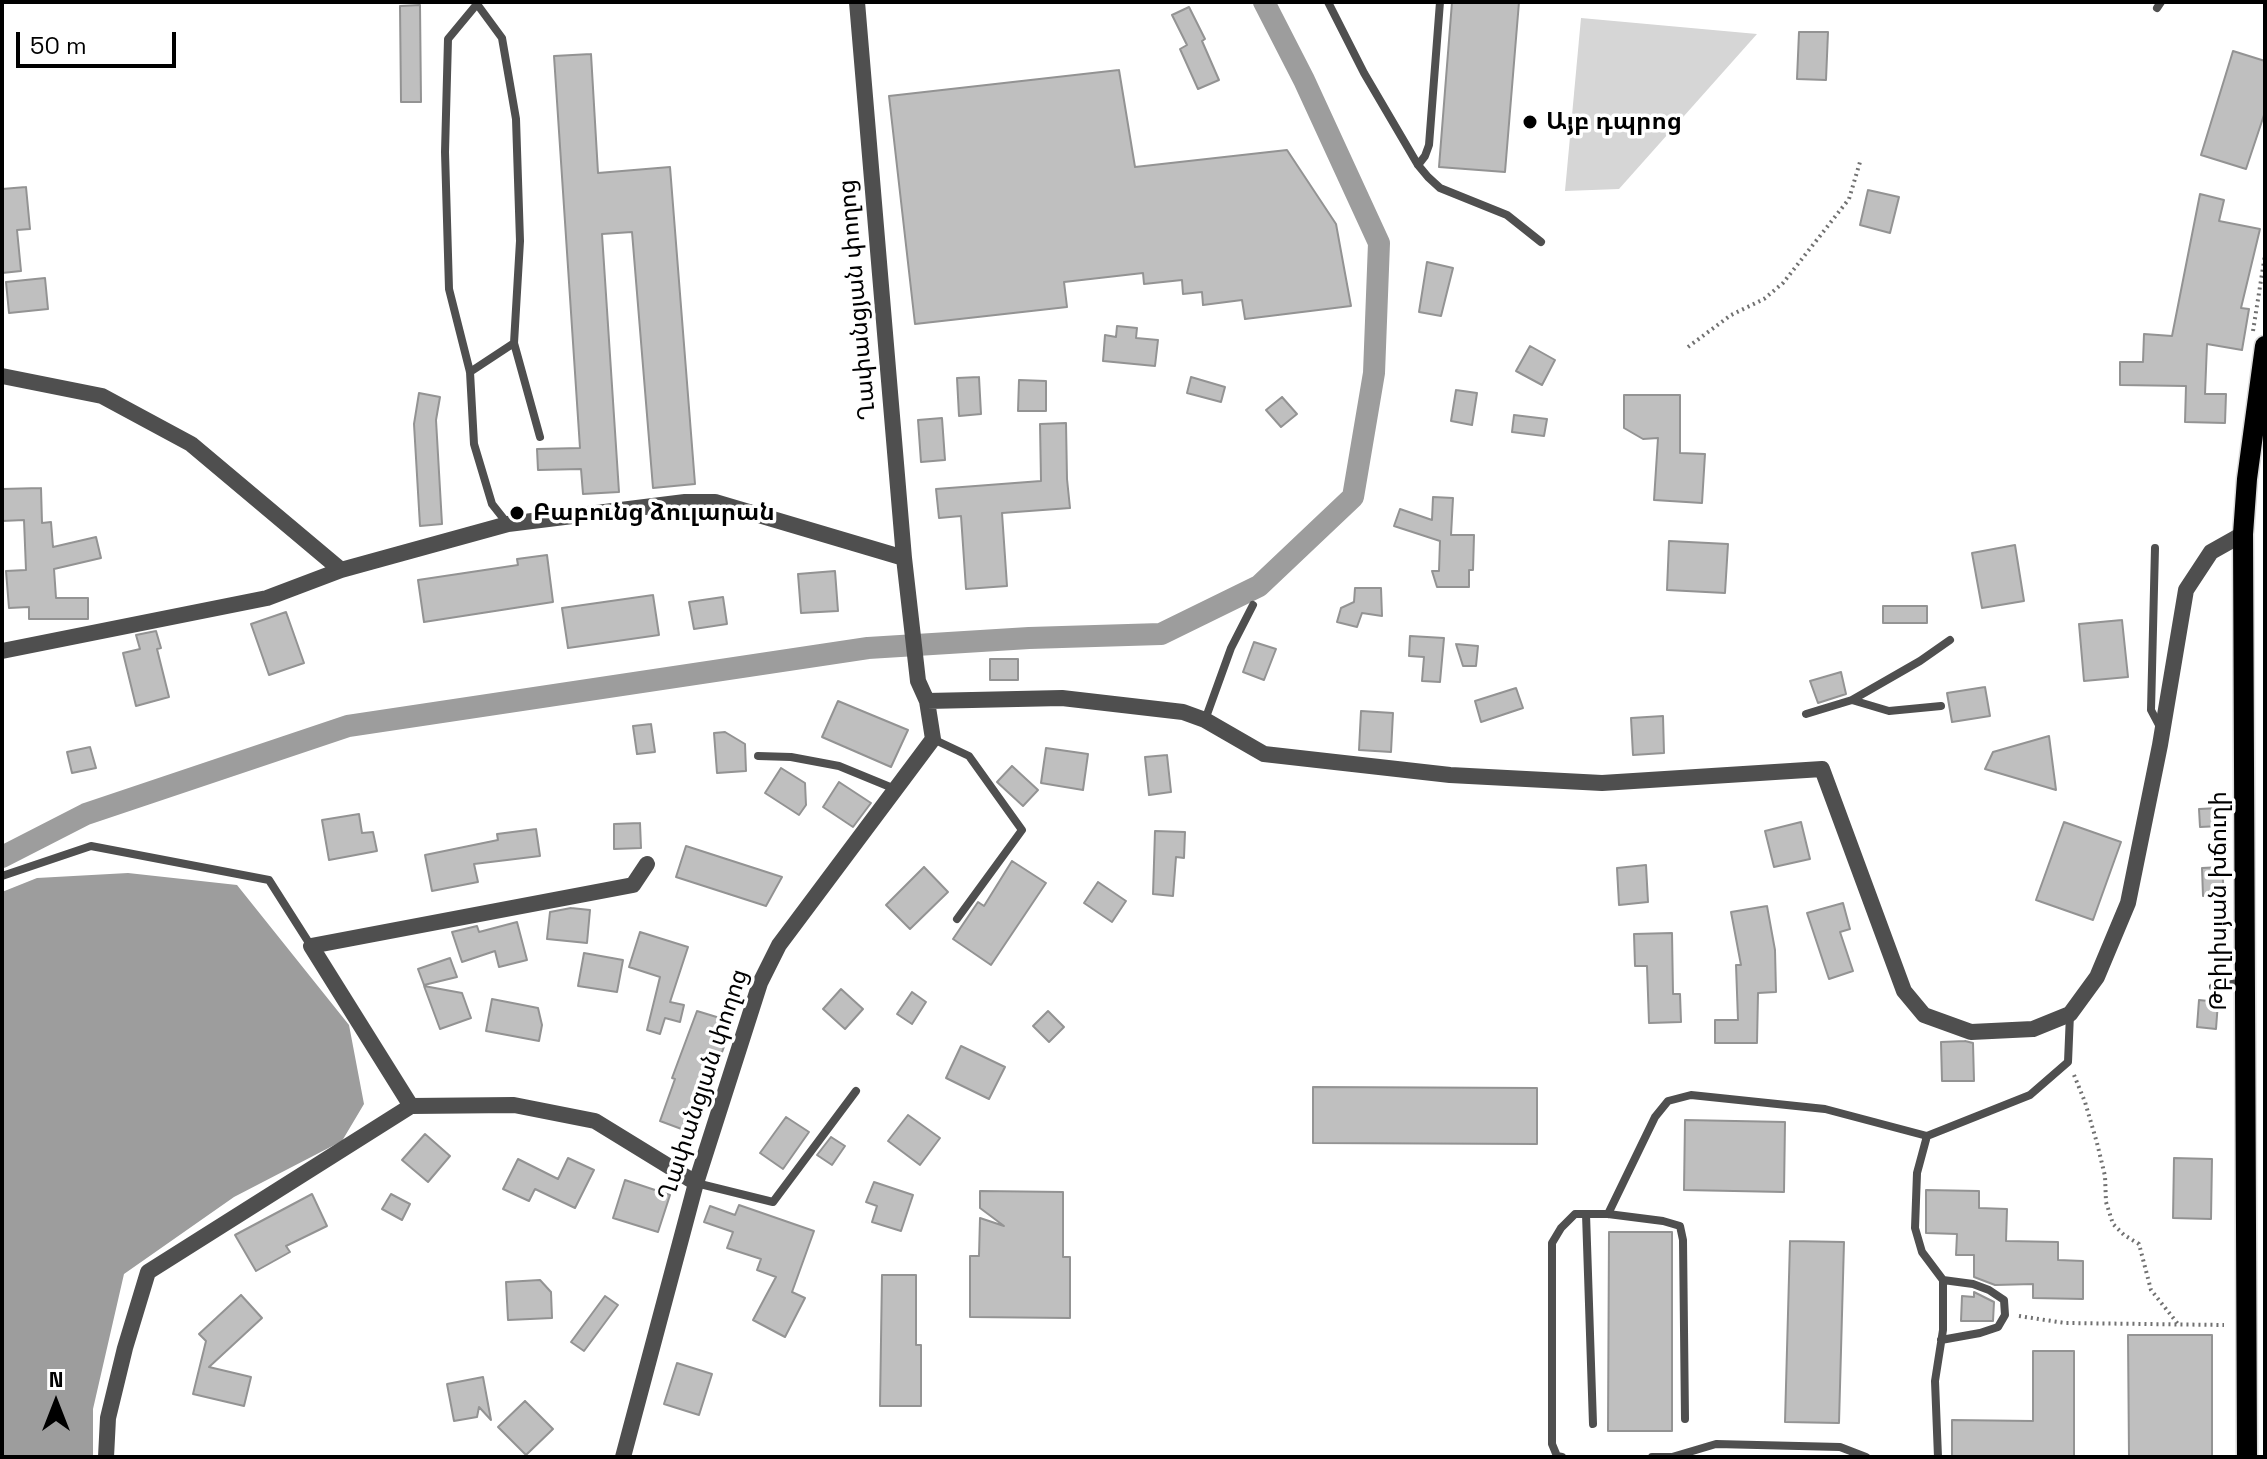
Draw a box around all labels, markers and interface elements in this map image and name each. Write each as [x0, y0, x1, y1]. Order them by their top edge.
scale bar [20, 16, 180, 66]
text: 50 m [30, 30, 87, 61]
place label: Այբ դպրոց [1546, 108, 1682, 136]
marker: Այբ դպրոց [1521, 113, 1539, 131]
street label: Ղափանցյան փողոց [833, 178, 883, 422]
place label: Բաբունց ձուլարան [533, 499, 775, 527]
marker: Բաբունց ձուլարան [508, 504, 526, 522]
street label: Թբիլիսյան խճուղի [2205, 791, 2233, 1011]
street label: Ղափանցյան փողոց [653, 966, 755, 1204]
north arrow [16, 1363, 96, 1443]
text: N [49, 1365, 63, 1393]

